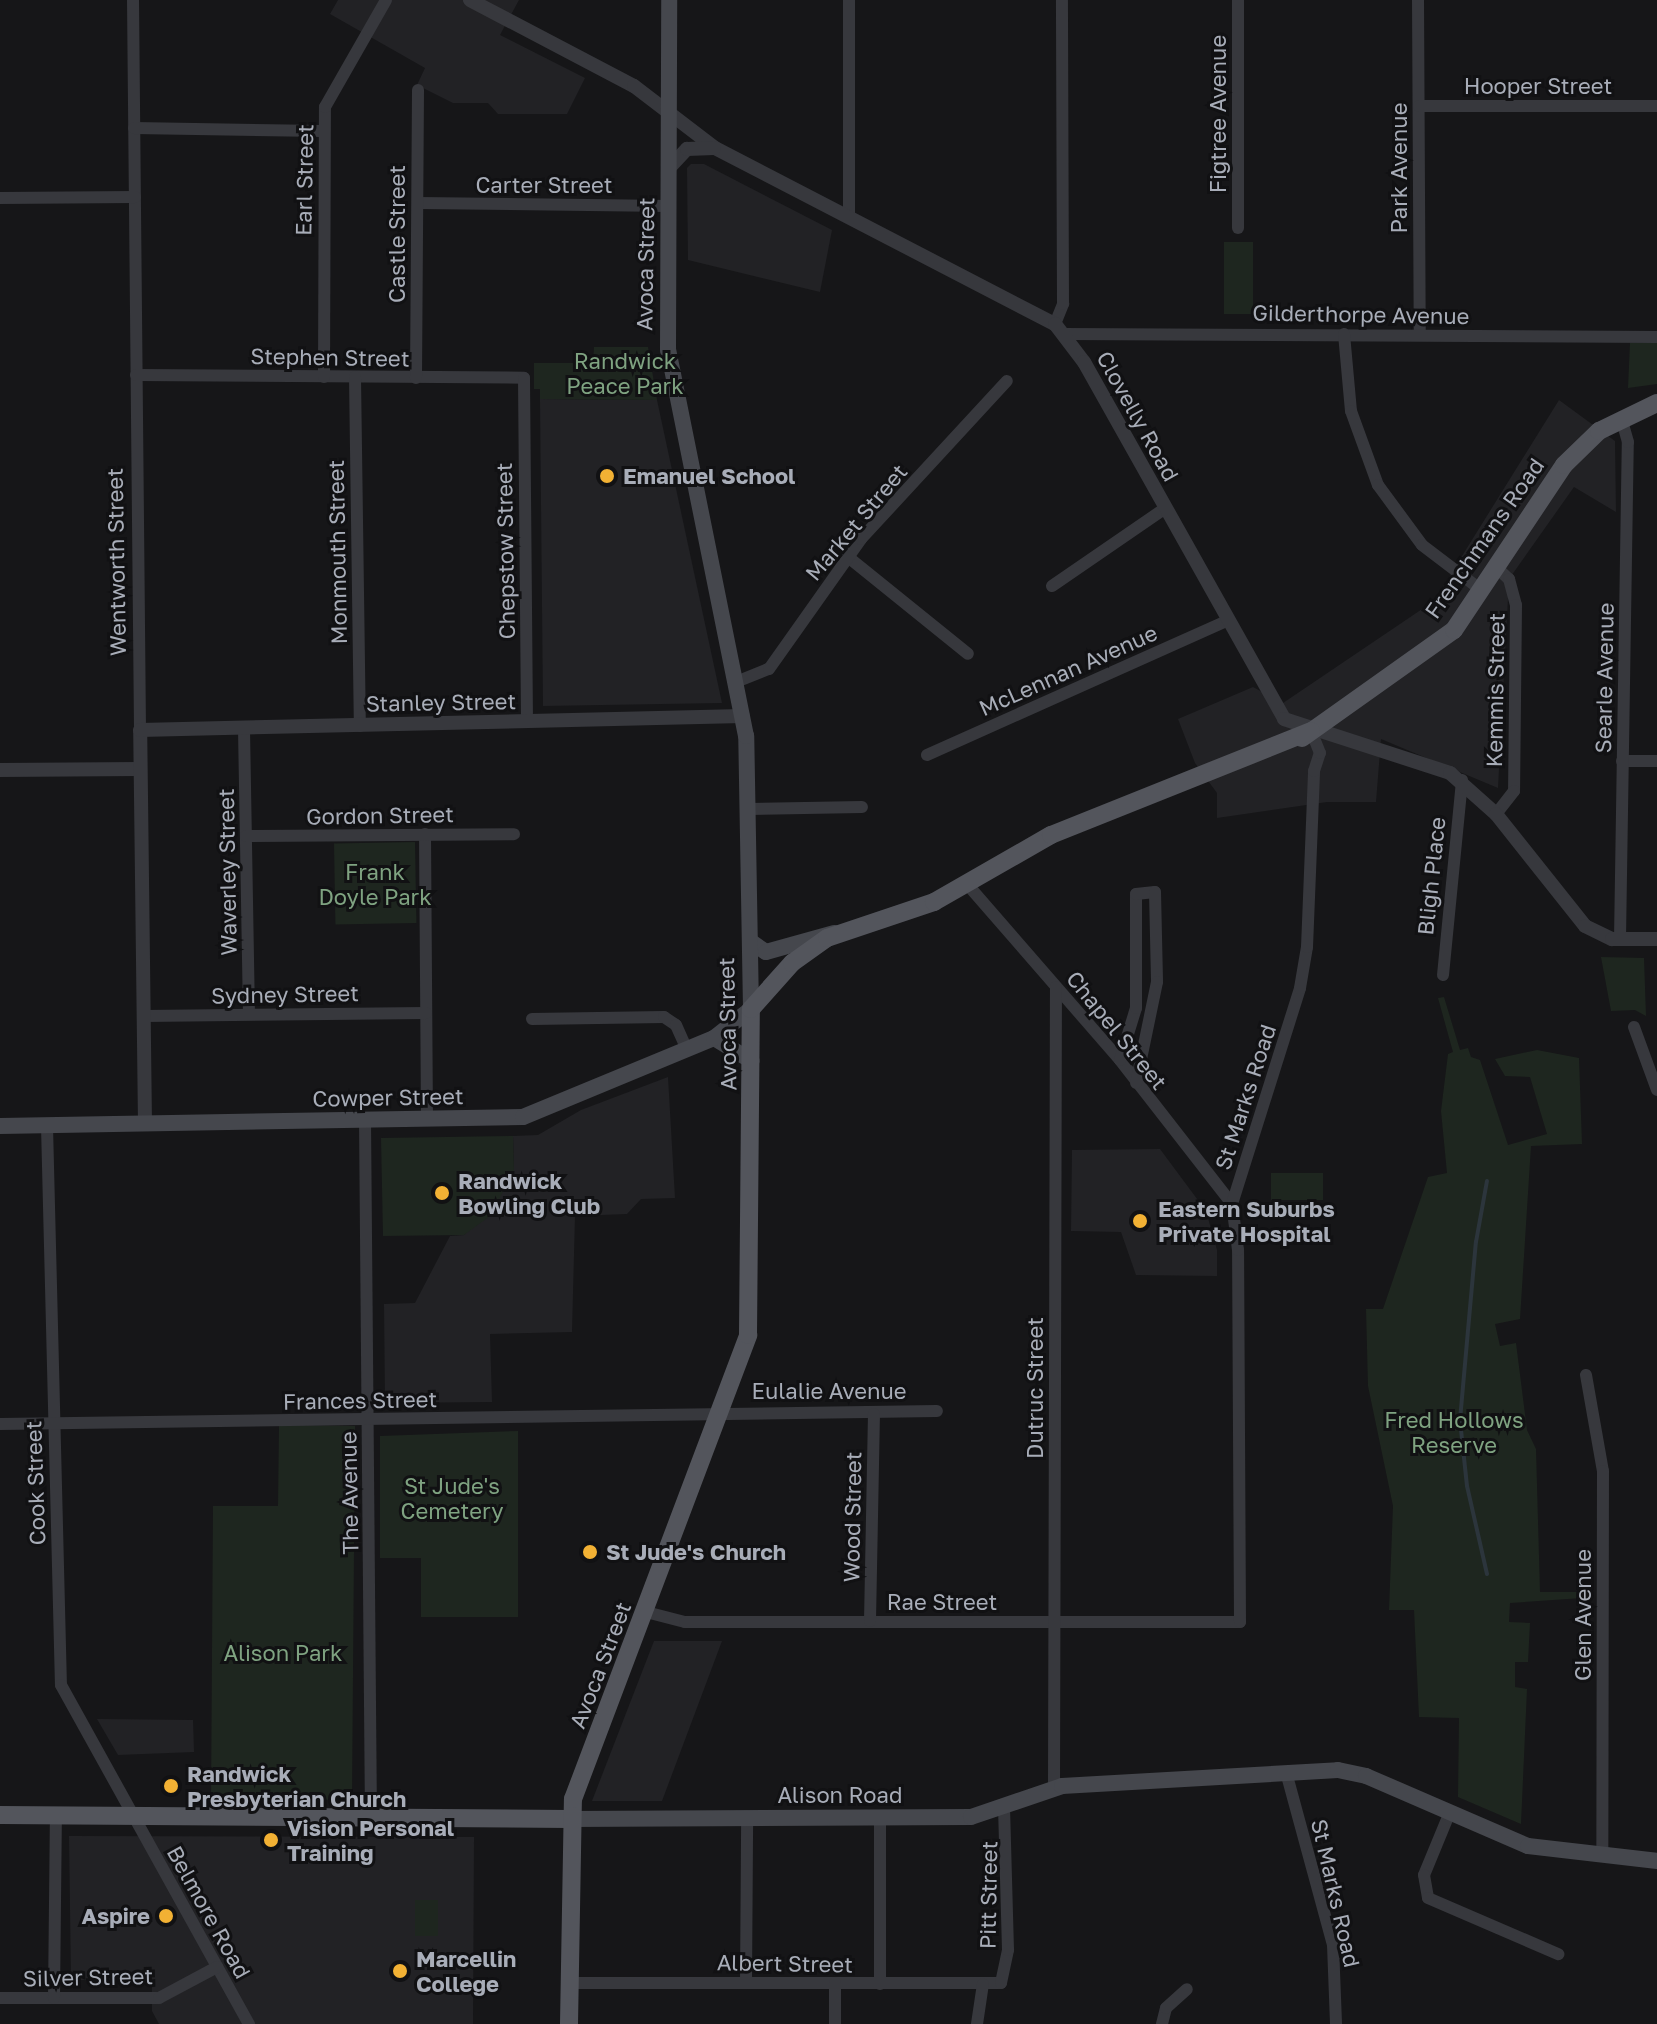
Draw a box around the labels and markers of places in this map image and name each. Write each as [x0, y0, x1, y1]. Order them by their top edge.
place label: Emanuel School [623, 463, 795, 489]
marker: Emanuel School [598, 467, 616, 485]
place label: Randwick Bowling Club [458, 1167, 600, 1218]
marker: Randwick Bowling Club [433, 1184, 451, 1202]
place label: Eastern Suburbs Private Hospital [1158, 1195, 1335, 1246]
marker: Eastern Suburbs Private Hospital [1129, 1210, 1151, 1232]
place label: St Jude's Church [606, 1539, 786, 1565]
marker: St Jude's Church [581, 1543, 599, 1561]
place label: Randwick Presbyterian Church [187, 1760, 406, 1812]
marker: Randwick Presbyterian Church [162, 1777, 180, 1795]
place label: Vision Personal Training [287, 1814, 454, 1866]
marker: Vision Personal Training [262, 1831, 280, 1849]
place label: Aspire [81, 1903, 150, 1929]
marker: Aspire [157, 1907, 175, 1925]
place label: Marcellin College [416, 1945, 516, 1996]
marker: Marcellin College [391, 1962, 409, 1980]

